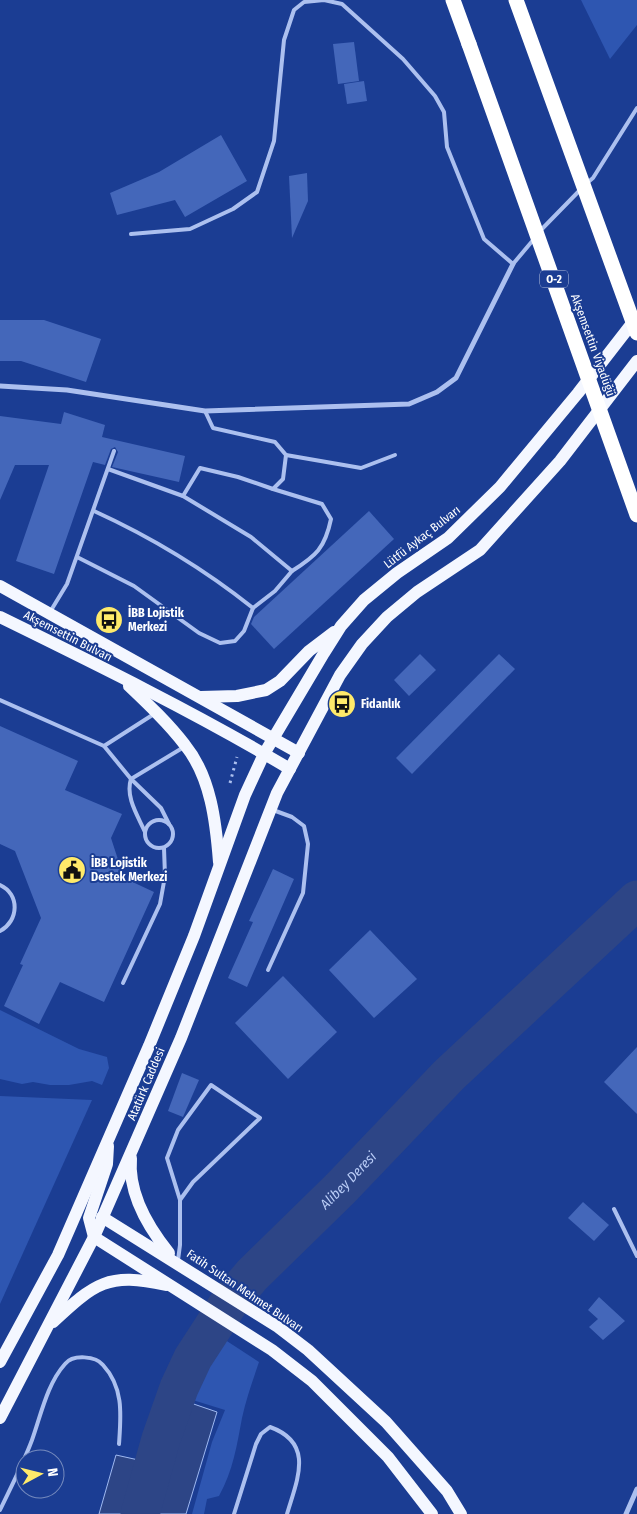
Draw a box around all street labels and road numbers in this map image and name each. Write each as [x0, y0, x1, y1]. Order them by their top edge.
road number: O-2 [540, 270, 568, 288]
street label: Akşemsettin Viyadüğü [568, 292, 618, 398]
street label: Lütfü Aykaç Bulvarı [381, 503, 463, 571]
street label: Akşemsettin Bulvarı [21, 608, 115, 664]
street label: Atatürk Caddesi [124, 1046, 168, 1122]
street label: Fatih Sultan Mehmet Bulvarı [184, 1247, 306, 1335]

